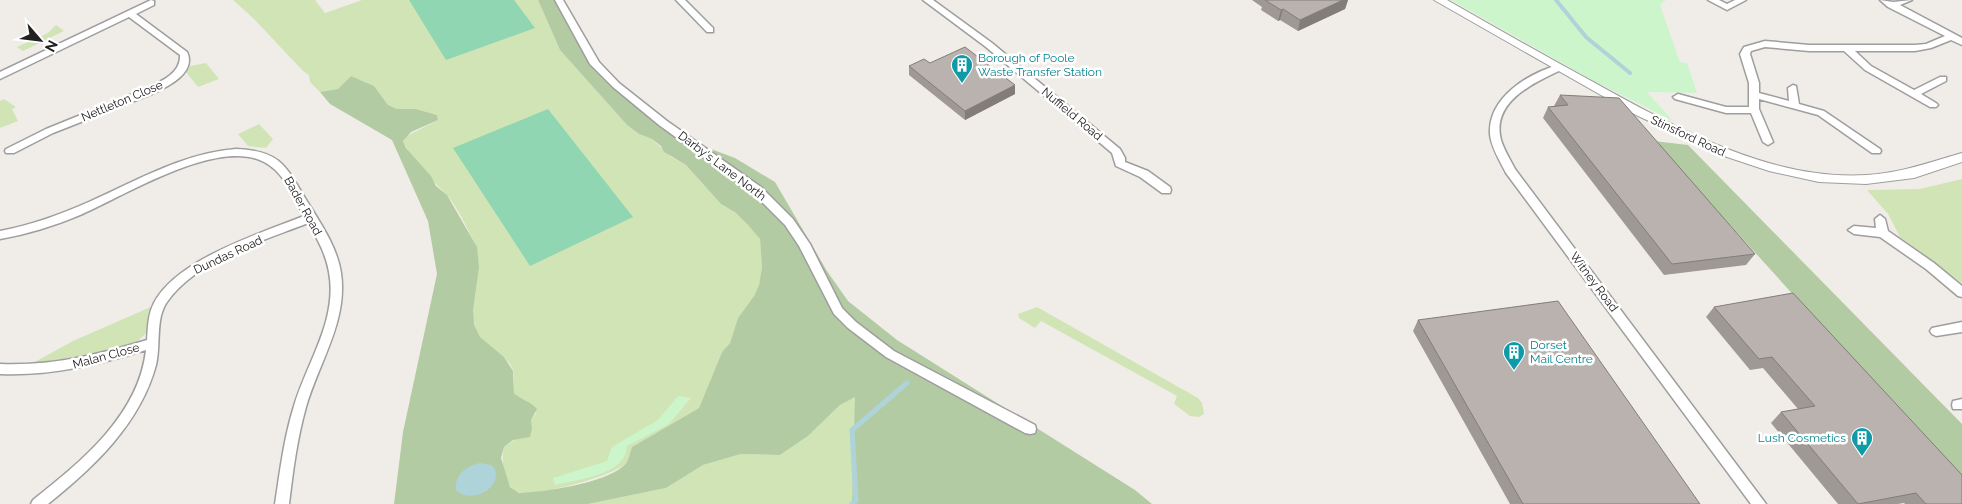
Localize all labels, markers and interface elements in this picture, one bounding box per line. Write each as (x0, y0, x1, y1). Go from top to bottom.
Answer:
north arrow (15, 15, 65, 65)
text: N (42, 38, 61, 55)
place label: Borough of Poole Waste Transfer Station (978, 51, 1102, 79)
building icon: Borough of Poole Waste Transfer Station (950, 53, 974, 84)
street label: Nettleton Close (79, 78, 165, 124)
street label: Nuffield Road (1039, 85, 1105, 143)
street label: Stinsford Road (1648, 113, 1728, 159)
street label: Darby's Lane North (675, 128, 769, 204)
street label: Bader Road (281, 174, 325, 238)
street label: Dundas Road (191, 233, 265, 277)
street label: Witney Road (1567, 249, 1621, 315)
place label: Dorset Mail Centre (1530, 338, 1593, 366)
street label: Malan Close (71, 340, 141, 372)
building icon: Dorset Mail Centre (1502, 340, 1526, 371)
building icon: Lush Cosmetics (1850, 426, 1874, 457)
place label: Lush Cosmetics (1758, 431, 1846, 445)

